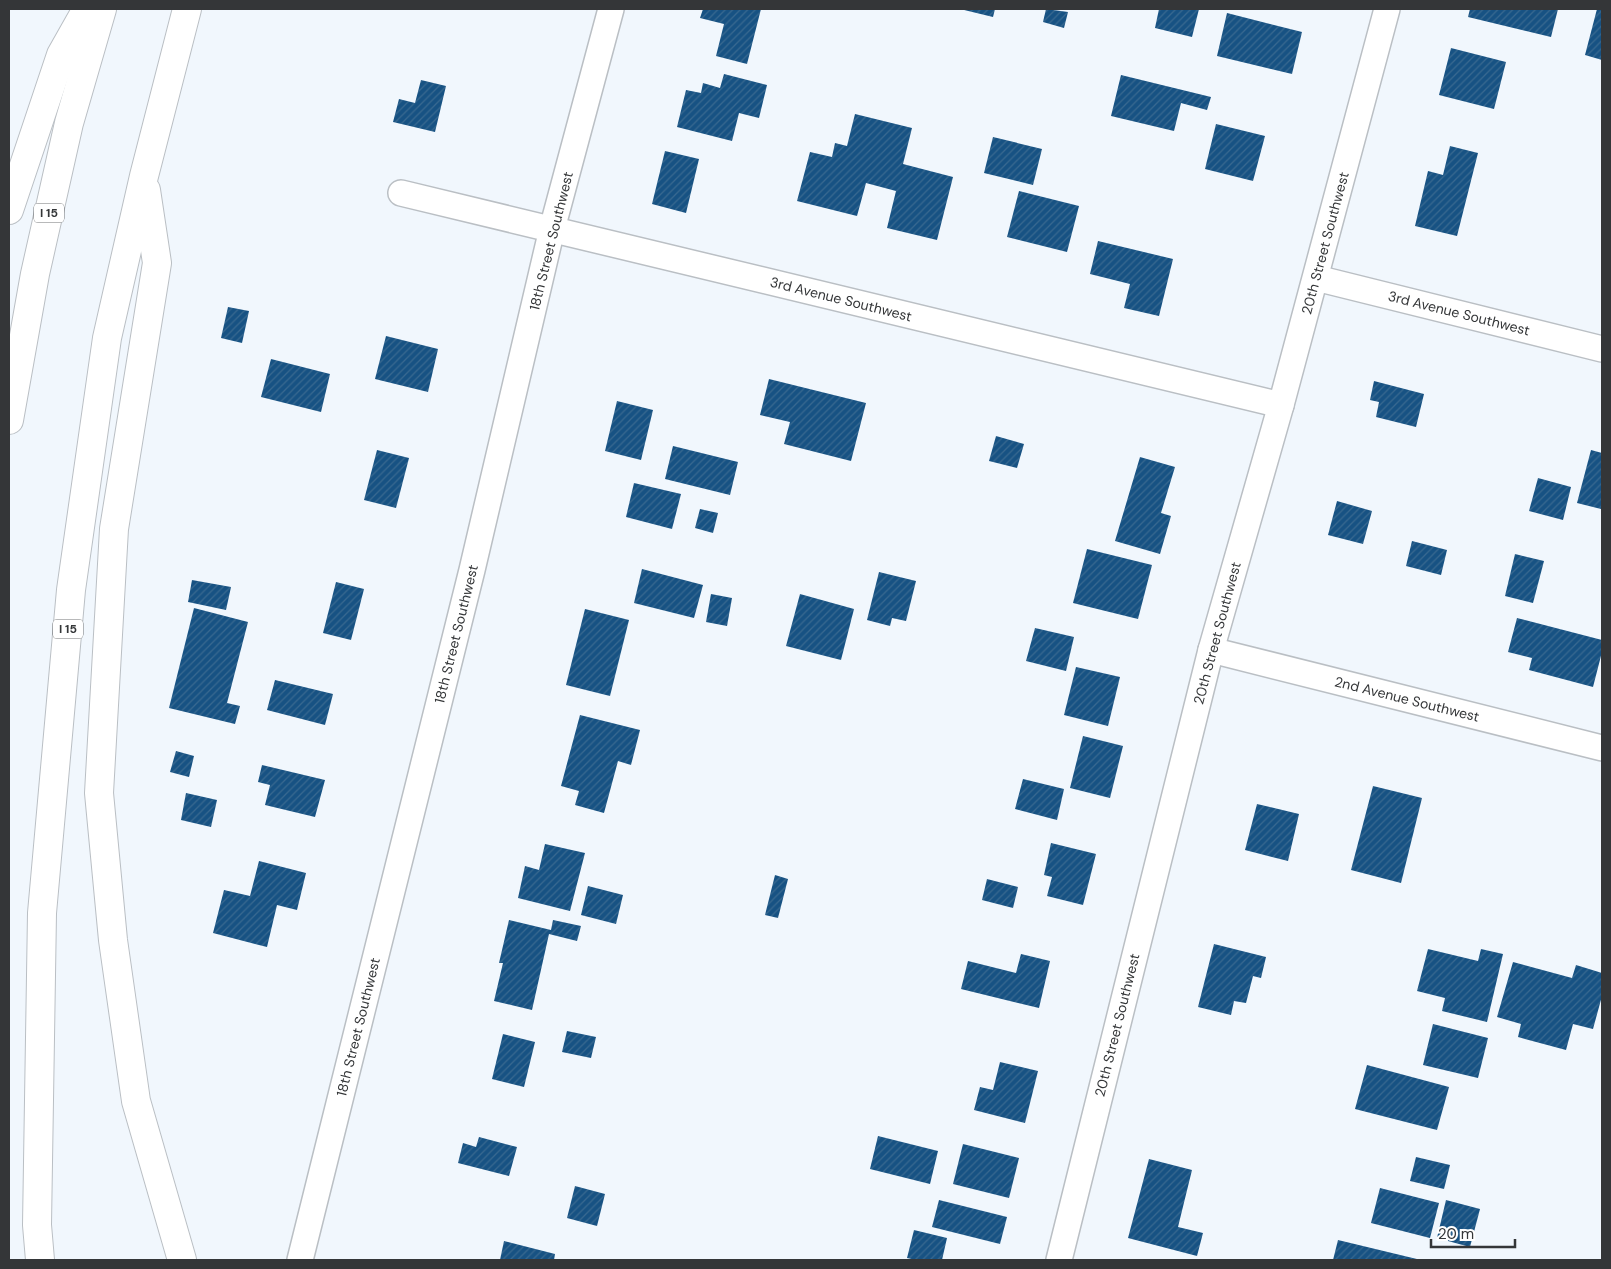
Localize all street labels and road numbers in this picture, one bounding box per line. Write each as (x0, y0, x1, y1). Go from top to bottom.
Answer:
street label: 18th Street Southwest (525, 170, 577, 312)
street label: 20th Street Southwest (1297, 170, 1353, 316)
road number: I 15 (34, 204, 64, 222)
street label: 3rd Avenue Southwest (768, 273, 914, 325)
street label: 3rd Avenue Southwest (1386, 287, 1532, 339)
street label: 20th Street Southwest (1189, 560, 1245, 706)
street label: 18th Street Southwest (430, 563, 482, 705)
road number: I 15 (53, 620, 83, 638)
street label: 2nd Avenue Southwest (1333, 672, 1481, 726)
street label: 20th Street Southwest (1091, 952, 1143, 1098)
street label: 18th Street Southwest (332, 956, 384, 1098)

